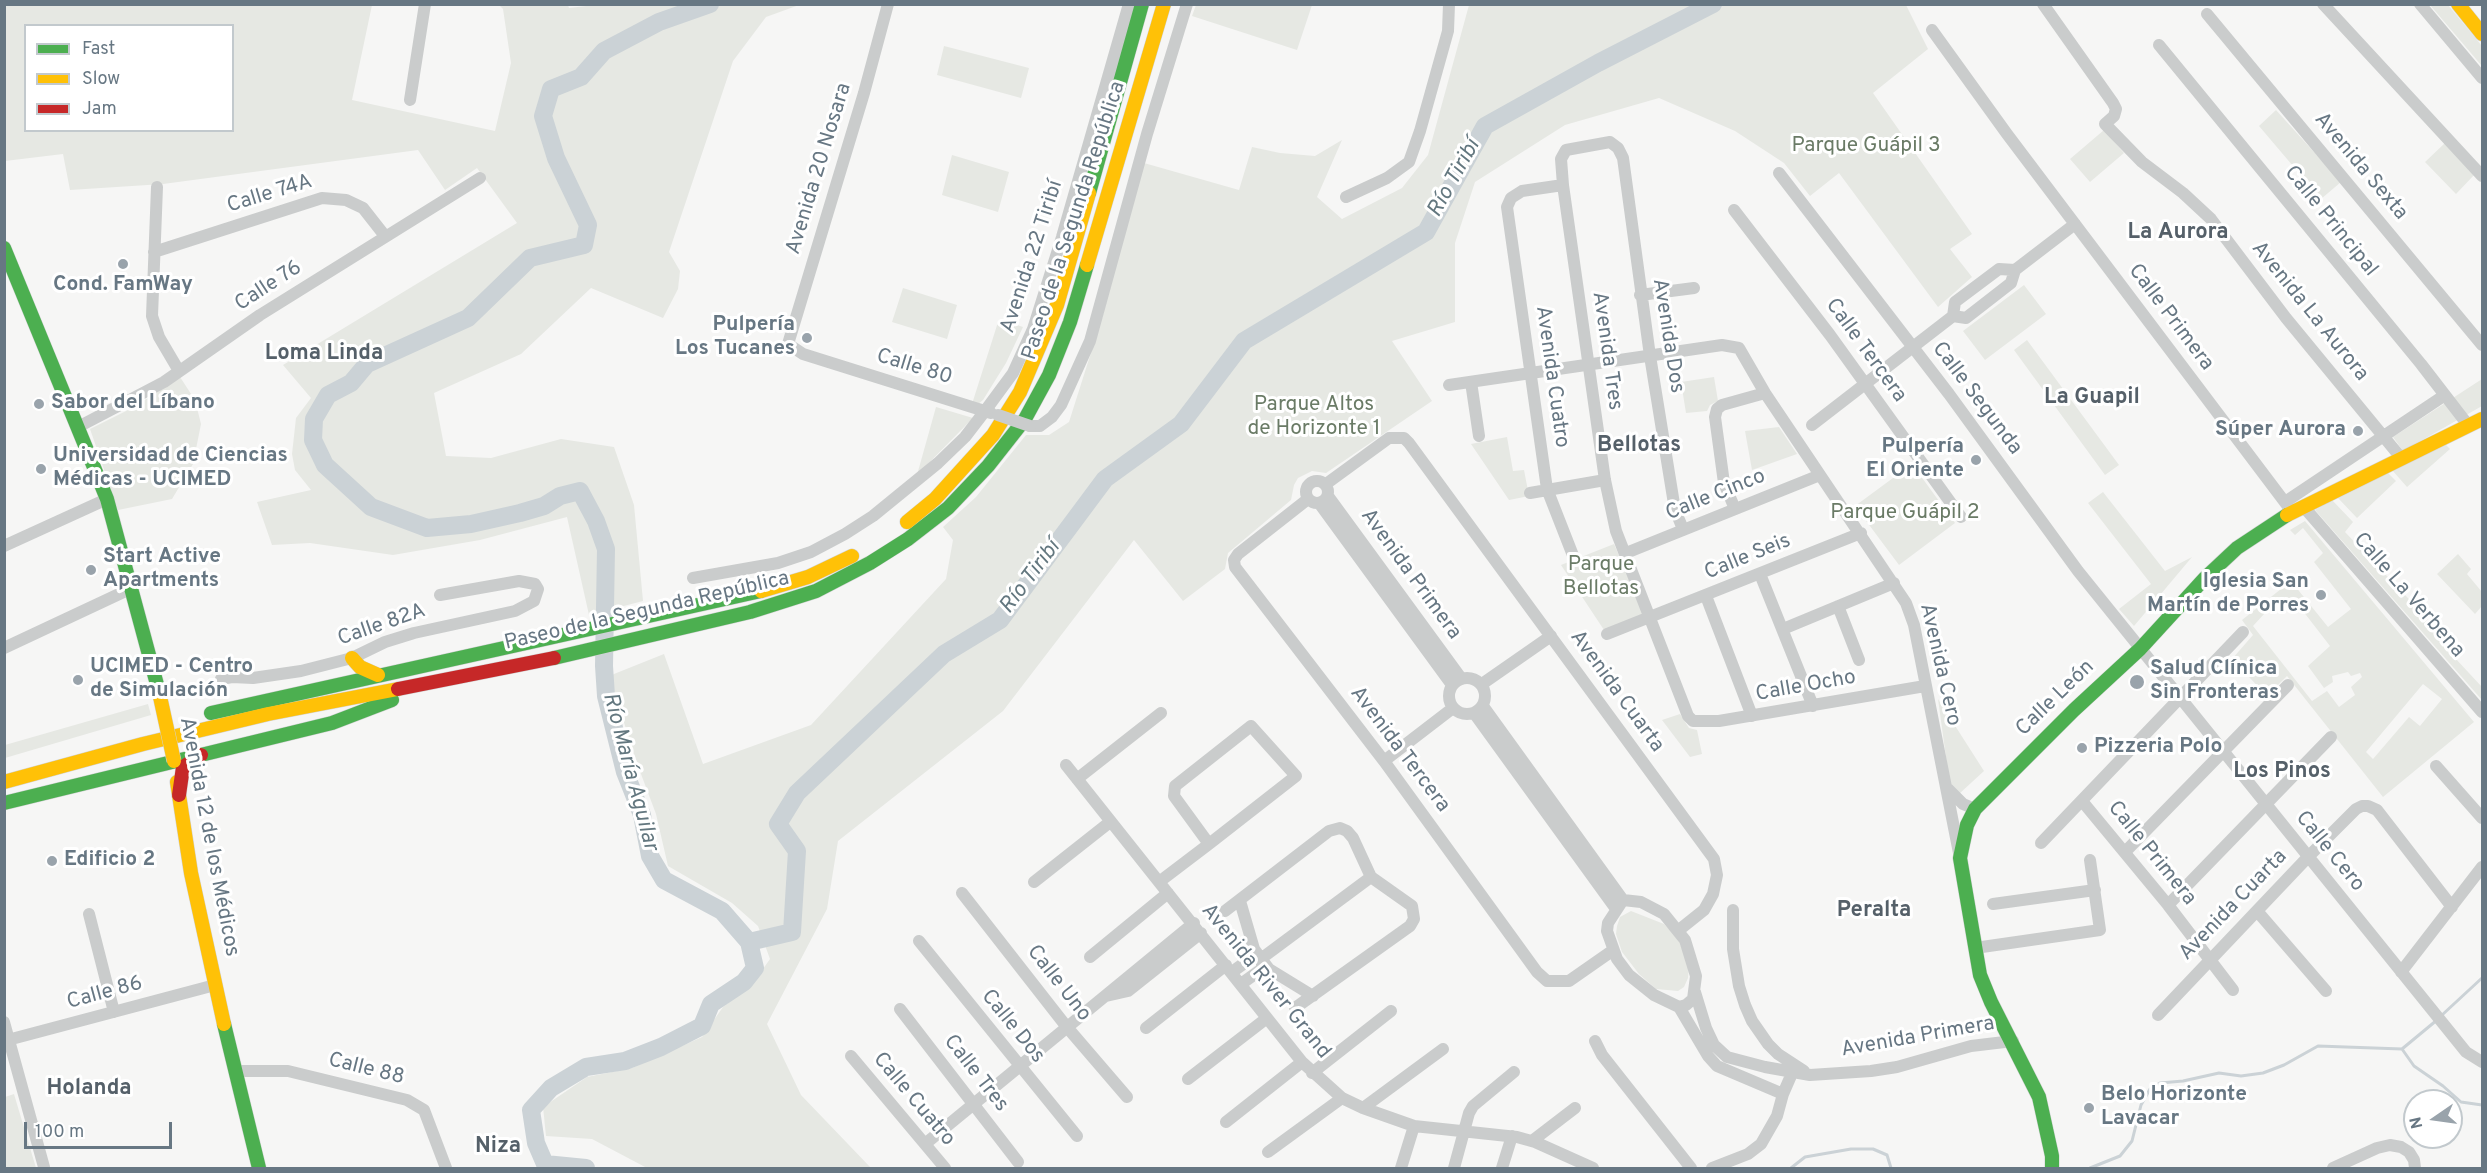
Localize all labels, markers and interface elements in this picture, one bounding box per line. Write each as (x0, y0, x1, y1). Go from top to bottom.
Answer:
legend (24, 24, 234, 132)
text: Fast (82, 38, 115, 61)
text: Slow (82, 68, 120, 91)
street label: Paseo de la Segunda República (1018, 78, 1132, 364)
street label: Avenida 20 Nosara (782, 80, 858, 258)
text: Jam (82, 98, 117, 121)
street label: Avenida Sexta (2308, 108, 2412, 226)
park label: Parque Guápil 3 (1791, 134, 1941, 160)
water label: Río Tiribí (1423, 136, 1487, 222)
street label: Calle Principal (2278, 162, 2382, 282)
street label: Calle 74A (224, 170, 316, 220)
street label: Avenida 22 Tiribí (996, 177, 1070, 337)
district label: La Aurora (2127, 221, 2229, 247)
street label: Avenida La Aurora (2245, 237, 2373, 387)
street label: Calle 76 (231, 256, 307, 318)
marker: Cond. FamWay (116, 257, 130, 271)
street label: Calle Primera (2122, 260, 2218, 376)
place label: Cond. FamWay (53, 273, 193, 299)
street label: Avenida Dos (1645, 277, 1689, 395)
street label: Avenida Tres (1585, 290, 1627, 412)
street label: Calle Tercera (1819, 294, 1911, 408)
street label: Avenida Cuatro (1529, 304, 1573, 450)
place label: Pulpería Los Tucanes (675, 313, 795, 363)
marker: Pulpería Los Tucanes (800, 331, 814, 345)
street label: Calle Segunda (1925, 338, 2027, 460)
district label: Loma Linda (265, 342, 383, 368)
street label: Calle 80 (873, 345, 955, 391)
district label: La Guapil (2044, 386, 2140, 412)
place label: Sabor del Líbano (51, 391, 215, 417)
park label: Parque Altos de Horizonte 1 (1247, 393, 1381, 443)
marker: Sabor del Líbano (32, 397, 46, 411)
place label: Súper Aurora (2215, 418, 2346, 444)
marker: Súper Aurora (2351, 424, 2365, 438)
district label: Bellotas (1597, 434, 1681, 460)
place label: Pulpería El Oriente (1866, 435, 1964, 485)
place label: Universidad de Ciencias Médicas - UCIMED (53, 444, 288, 494)
marker: Pulpería El Oriente (1969, 453, 1983, 467)
marker: Universidad de Ciencias Médicas - UCIMED (34, 462, 48, 476)
street label: Calle Cinco (1662, 465, 1770, 527)
park label: Parque Guápil 2 (1830, 501, 1980, 527)
street label: Avenida Primera (1354, 505, 1466, 645)
street label: Calle La Verbena (2347, 528, 2469, 664)
street label: Calle Seis (1701, 529, 1795, 587)
water label: Río Tiribí (995, 536, 1067, 620)
place label: Start Active Apartments (103, 545, 221, 595)
park label: Parque Bellotas (1563, 553, 1639, 603)
marker: Start Active Apartments (84, 563, 98, 577)
street label: Paseo de la Segunda República (502, 567, 792, 657)
place label: Iglesia San Martín de Porres (2147, 570, 2309, 620)
marker: Iglesia San Martín de Porres (2314, 588, 2328, 602)
street label: Calle 82A (335, 599, 429, 653)
street label: Avenida Cero (1913, 601, 1965, 729)
street label: Avenida Cuarta (1563, 626, 1669, 758)
place label: UCIMED - Centro de Simulación (90, 655, 253, 705)
street label: Calle León (2012, 656, 2100, 742)
place label: Salud Clínica Sin Fronteras (2150, 657, 2279, 707)
street label: Calle Ocho (1754, 666, 1858, 708)
marker: UCIMED - Centro de Simulación (71, 673, 85, 687)
marker: Salud Clínica Sin Fronteras (2128, 673, 2146, 691)
street label: Avenida Tercera (1344, 682, 1454, 818)
water label: Río María Aguilar (595, 690, 663, 854)
street label: Avenida 12 de los Médicos (172, 715, 244, 959)
place label: Pizzeria Polo (2094, 735, 2222, 761)
marker: Pizzeria Polo (2075, 741, 2089, 755)
district label: Los Pinos (2233, 760, 2331, 786)
street label: Calle Primera (2101, 797, 2201, 911)
street label: Calle Cero (2289, 807, 2369, 897)
street label: Avenida Cuarta (2175, 845, 2293, 967)
place label: Edificio 2 (64, 848, 155, 874)
marker: Edificio 2 (45, 854, 59, 868)
street label: Avenida River Grand (1195, 899, 1335, 1065)
district label: Peralta (1837, 899, 1911, 925)
street label: Calle Uno (1020, 941, 1096, 1027)
street label: Calle 86 (64, 972, 146, 1016)
street label: Calle Dos (975, 985, 1049, 1069)
street label: Avenida Primera (1839, 1012, 1997, 1064)
street label: Calle Tres (937, 1030, 1013, 1118)
street label: Calle 88 (325, 1048, 407, 1092)
street label: Calle Cuatro (867, 1048, 959, 1152)
district label: Holanda (46, 1077, 132, 1103)
place label: Belo Horizonte Lavacar (2101, 1083, 2247, 1133)
north arrow (2403, 1089, 2463, 1149)
marker: Belo Horizonte Lavacar (2082, 1101, 2096, 1115)
scale bar (27, 1110, 176, 1148)
text: N (2406, 1115, 2428, 1130)
text: 100 m (35, 1121, 84, 1144)
district label: Niza (475, 1135, 521, 1161)

